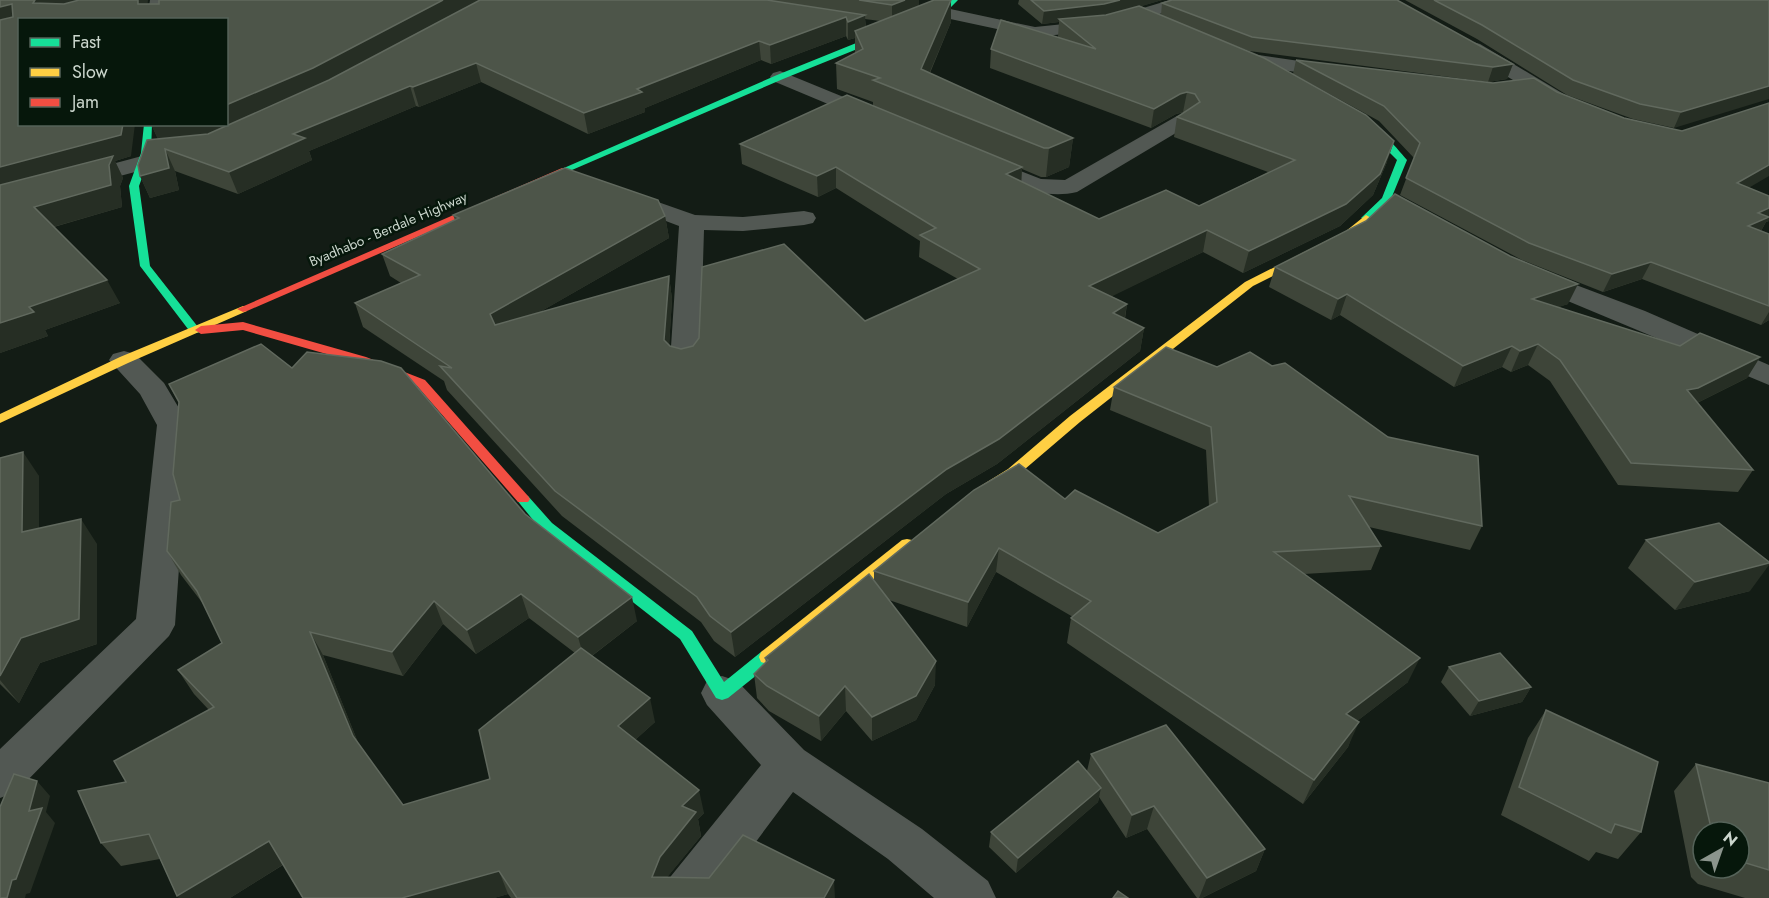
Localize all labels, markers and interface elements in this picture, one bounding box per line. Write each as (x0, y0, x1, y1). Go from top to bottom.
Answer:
legend (18, 18, 228, 126)
text: Fast (72, 29, 101, 55)
text: Slow (72, 59, 109, 85)
text: Jam (70, 89, 99, 115)
street label: Byadhabo - Berdale Highway (306, 186, 471, 271)
north arrow (1691, 820, 1751, 880)
text: N (1718, 826, 1743, 852)

